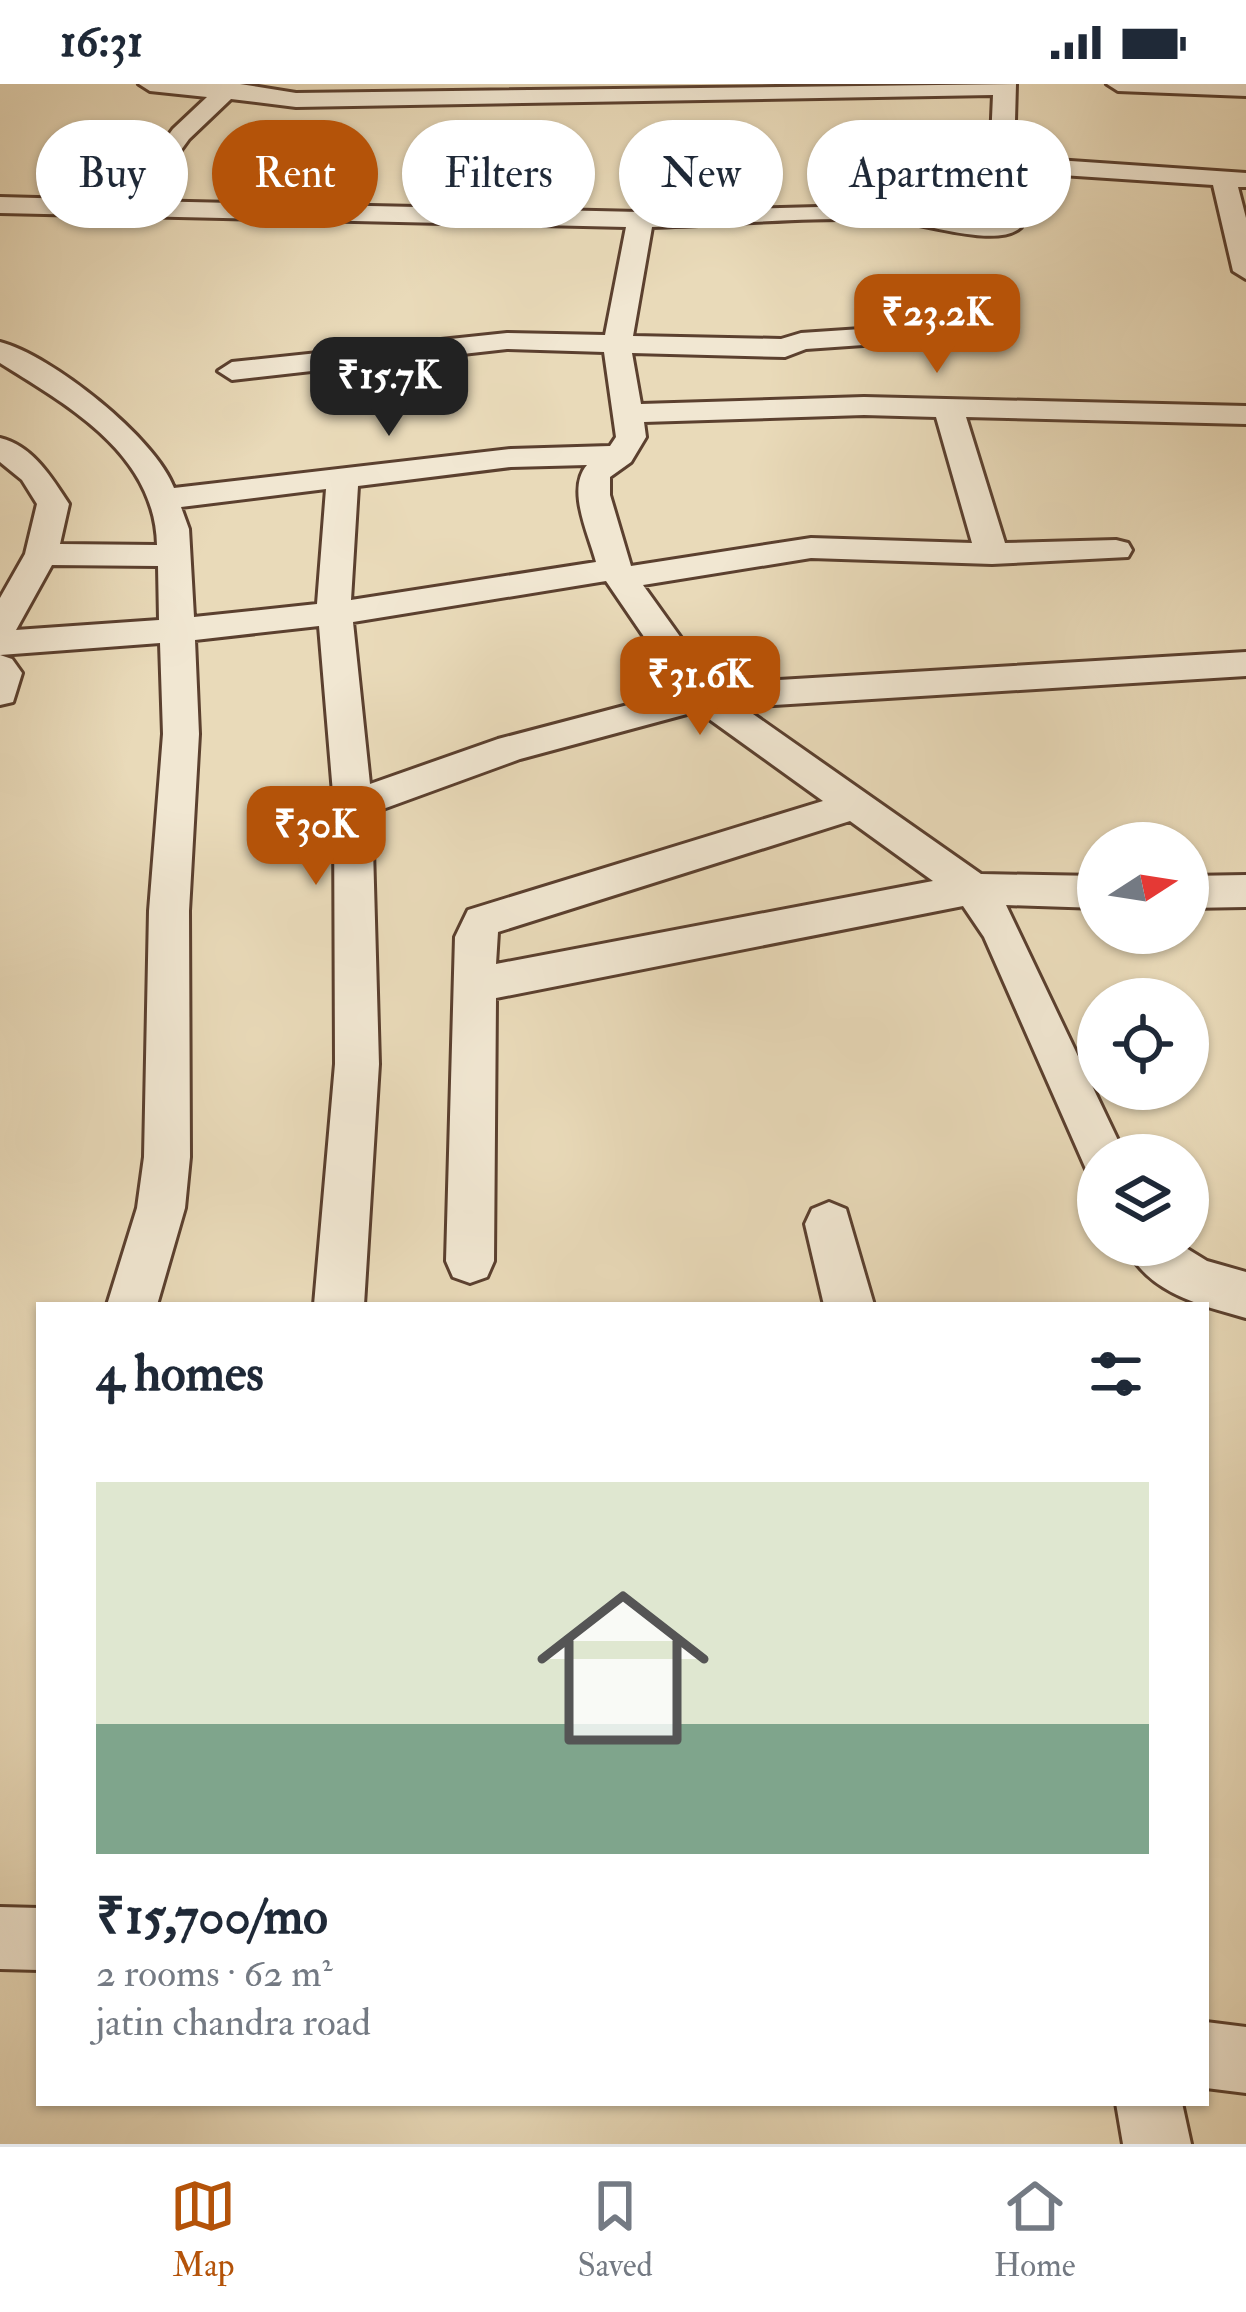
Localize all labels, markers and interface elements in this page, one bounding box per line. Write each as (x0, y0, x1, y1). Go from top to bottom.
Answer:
text: 16:31 (60, 14, 143, 70)
chip: Buy (36, 120, 188, 228)
chip: Rent (212, 120, 378, 228)
chip: Filters (402, 120, 595, 228)
chip: New (619, 120, 783, 228)
chip: Apartment (807, 120, 1071, 228)
pin: ₹23.2K (839, 274, 1035, 376)
text: ₹23.2K (881, 288, 993, 337)
pin: ₹15.7K (291, 337, 487, 439)
text: ₹15.7K (337, 351, 441, 400)
pin: ₹31.6K (602, 636, 798, 738)
text: ₹31.6K (647, 650, 753, 699)
pin: ₹30K (245, 786, 387, 888)
text: ₹30K (274, 800, 358, 849)
north arrow (1077, 822, 1209, 954)
map controls (1077, 822, 1209, 1266)
button: locate (1077, 978, 1209, 1110)
button: layers (1077, 1134, 1209, 1266)
icon: filters (1083, 1341, 1149, 1407)
text: 4 homes (96, 1342, 264, 1406)
icon: home (515, 1560, 731, 1776)
text: ₹15,700/mo (96, 1885, 328, 1949)
text: 2 rooms · 62 m² (96, 1949, 333, 1998)
text: jatin chandra road (96, 1998, 371, 2047)
tab: Map (170, 2173, 236, 2286)
tab: Saved (577, 2173, 653, 2286)
tab: Home (994, 2173, 1076, 2286)

